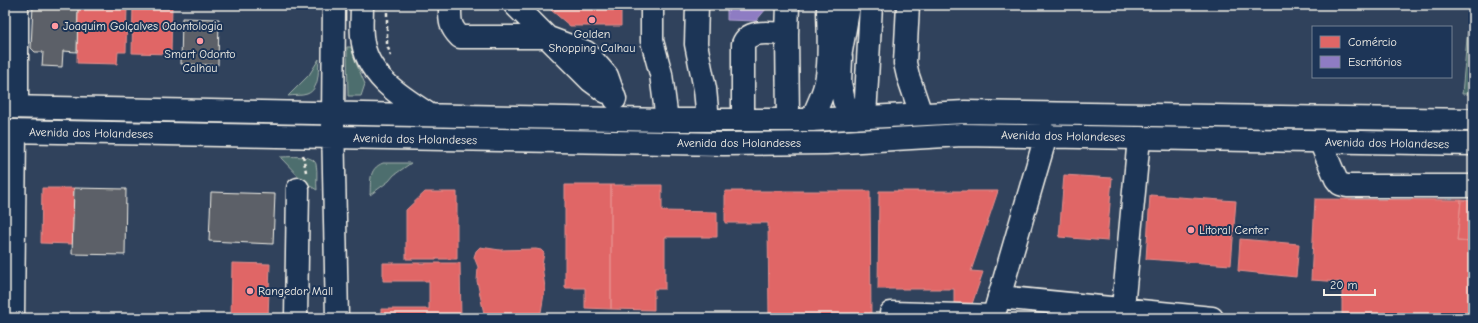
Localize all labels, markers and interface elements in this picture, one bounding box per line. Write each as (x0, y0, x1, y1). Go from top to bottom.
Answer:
marker: Golden Shopping Calhau (587, 15, 597, 25)
place label: Joaquim Golçalves Odontologia (63, 19, 223, 33)
marker: Joaquim Golçalves Odontologia (50, 21, 60, 31)
legend (1312, 26, 1452, 78)
place label: Golden Shopping Calhau (549, 27, 635, 55)
text: Comércio (1348, 35, 1397, 49)
marker: Smart Odonto Calhau (195, 36, 205, 46)
place label: Smart Odonto Calhau (164, 47, 236, 75)
text: Escritórios (1348, 55, 1402, 69)
street label: Avenida dos Holandeses (29, 125, 153, 141)
street label: Avenida dos Holandeses (1001, 128, 1125, 144)
street label: Avenida dos Holandeses (353, 131, 477, 147)
street label: Avenida dos Holandeses (1325, 135, 1449, 151)
street label: Avenida dos Holandeses (677, 136, 801, 150)
place label: Litoral Center (1199, 223, 1269, 237)
marker: Litoral Center (1186, 225, 1196, 235)
scale bar (1324, 271, 1375, 297)
text: 20 m (1330, 278, 1358, 292)
place label: Rangedor Mall (258, 284, 333, 298)
marker: Rangedor Mall (245, 286, 255, 296)

